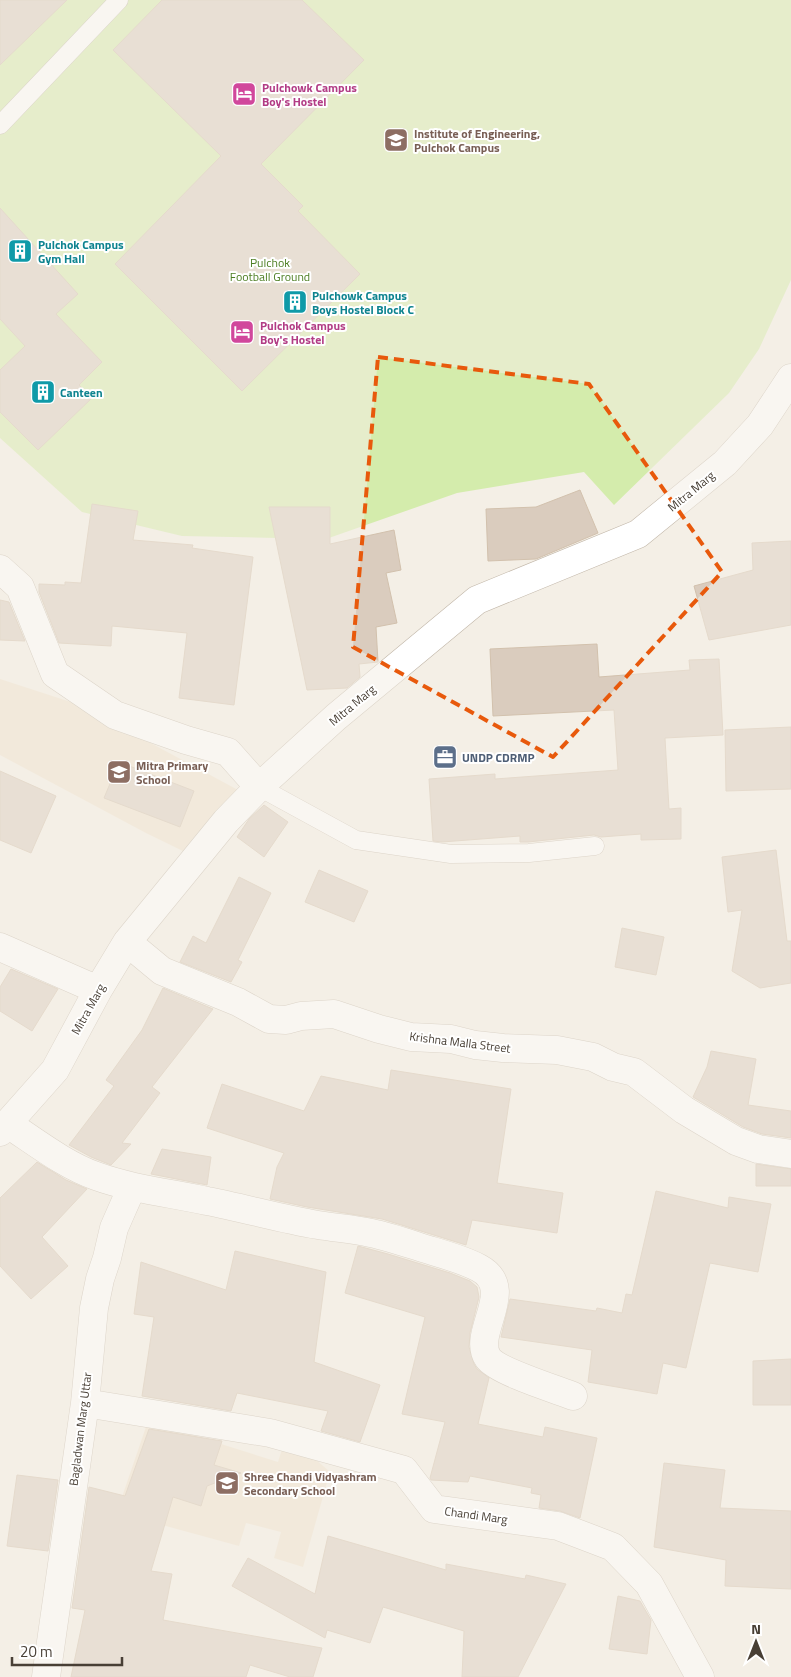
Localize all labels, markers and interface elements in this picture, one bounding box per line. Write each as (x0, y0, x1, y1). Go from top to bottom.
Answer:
place label: Pulchowk Campus Boy's Hostel (262, 78, 357, 111)
hotel icon: Pulchowk Campus Boy's Hostel (231, 81, 257, 107)
place label: Institute of Engineering, Pulchok Campus (414, 124, 540, 157)
school or university icon: Institute of Engineering, Pulchok Campus (383, 127, 409, 153)
place label: Pulchok Campus Gym Hall (38, 235, 124, 268)
building icon: Pulchok Campus Gym Hall (7, 238, 33, 264)
park label: Pulchok Football Ground (230, 253, 310, 286)
place label: Pulchowk Campus Boys Hostel Block C (312, 286, 414, 319)
building icon: Pulchowk Campus Boys Hostel Block C (282, 289, 308, 315)
place label: Pulchok Campus Boy's Hostel (260, 316, 346, 349)
hotel icon: Pulchok Campus Boy's Hostel (229, 319, 255, 345)
building icon: Canteen (30, 379, 56, 405)
place label: Canteen (60, 383, 103, 402)
street label: Mitra Marg (663, 466, 719, 516)
street label: Mitra Marg (324, 680, 380, 730)
office icon: UNDP CDRMP (432, 744, 458, 770)
place label: UNDP CDRMP (462, 748, 535, 767)
place label: Mitra Primary School (136, 756, 208, 789)
school or university icon: Mitra Primary School (106, 759, 132, 785)
street label: Mitra Marg (66, 980, 110, 1038)
street label: Krishna Malla Street (408, 1026, 513, 1058)
street label: Bagladwan Marg Uttar (64, 1371, 96, 1487)
place label: Shree Chandi Vidyashram Secondary School (244, 1467, 377, 1500)
school or university icon: Shree Chandi Vidyashram Secondary School (214, 1470, 240, 1496)
street label: Chandi Marg (443, 1501, 509, 1529)
north arrow (731, 1617, 781, 1667)
text: N (751, 1618, 761, 1639)
scale bar (12, 1634, 122, 1666)
text: 20 m (20, 1640, 53, 1663)

